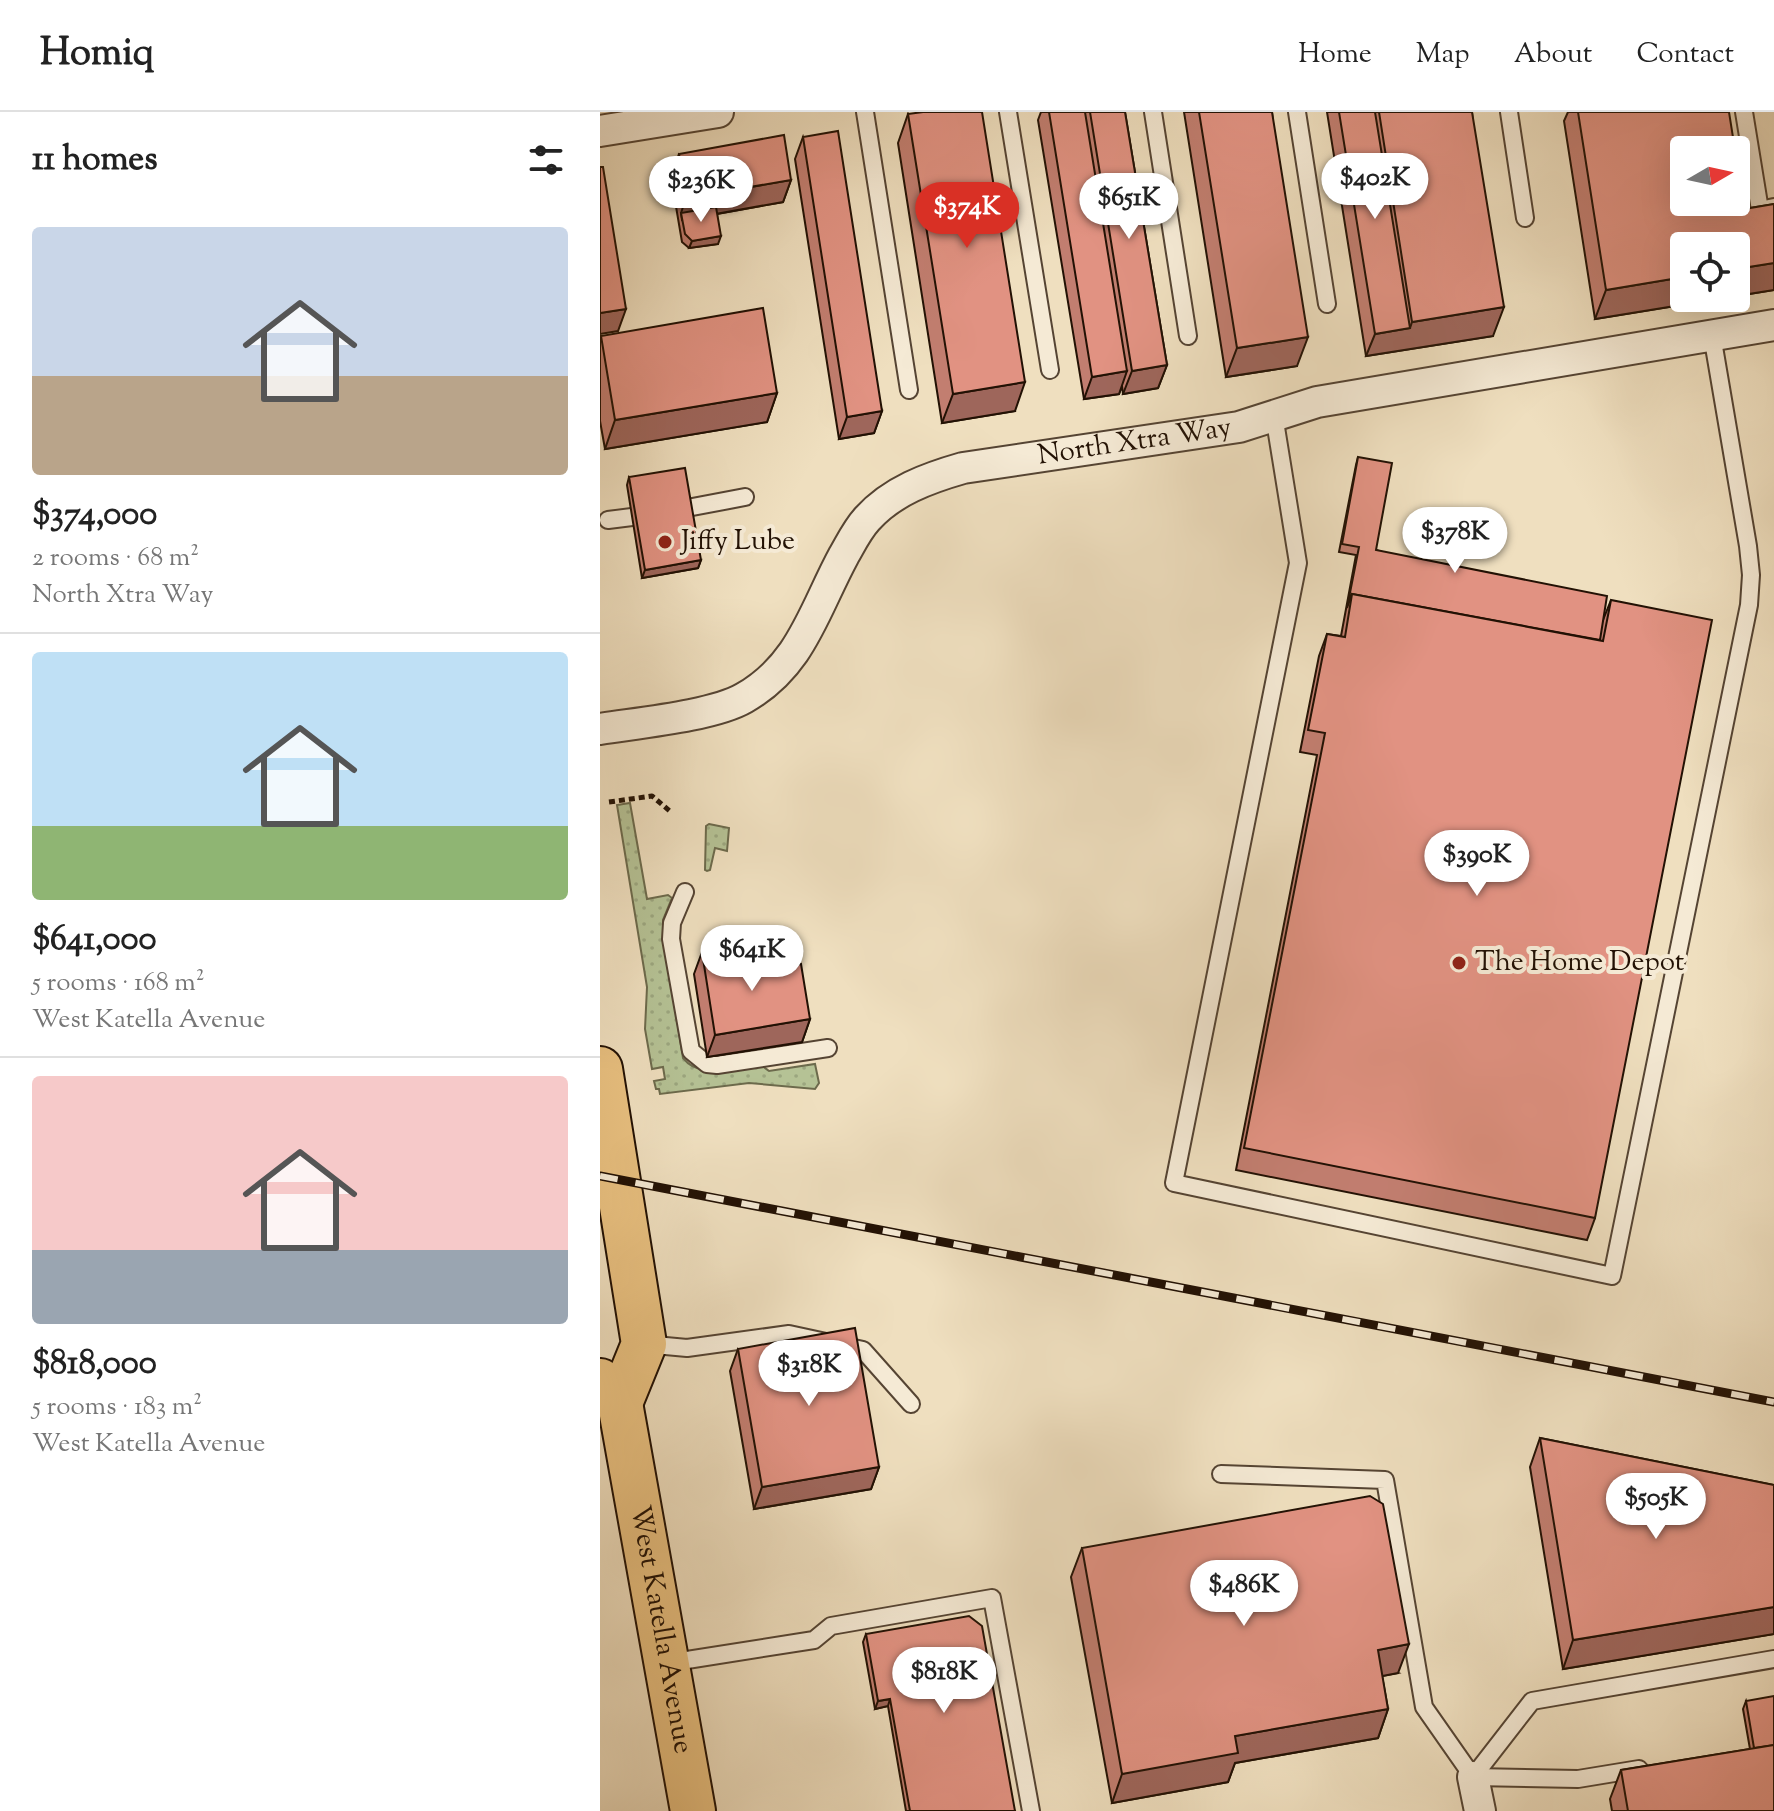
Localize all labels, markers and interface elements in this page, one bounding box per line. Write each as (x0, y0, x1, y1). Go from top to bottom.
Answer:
text: Homiq (40, 28, 154, 82)
text: Home (1298, 35, 1372, 75)
text: Map (1416, 35, 1470, 75)
text: About (1514, 35, 1592, 75)
text: Contact (1636, 35, 1734, 75)
text: 11 homes (32, 136, 158, 185)
north arrow (1670, 136, 1750, 216)
map controls (1670, 136, 1750, 312)
icon: filters (524, 138, 568, 182)
pin: $402K (1319, 153, 1431, 221)
pin: $236K (645, 156, 757, 224)
text: $402K (1339, 160, 1411, 197)
text: $236K (667, 163, 735, 200)
pin: $651K (1073, 173, 1185, 241)
text: $651K (1097, 180, 1161, 217)
pin: $374K (911, 182, 1023, 250)
text: $374K (933, 189, 1001, 226)
button: locate (1670, 232, 1750, 312)
icon: home (228, 279, 372, 423)
street label: North Xtra Way (1035, 408, 1234, 477)
text: $374,000 (32, 491, 157, 540)
pin: $378K (1399, 507, 1511, 575)
text: $378K (1420, 514, 1490, 551)
place label: Jiffy Lube (679, 522, 795, 562)
marker: Jiffy Lube (656, 533, 674, 551)
text: 2 rooms · 68 m² (32, 540, 199, 577)
text: North Xtra Way (32, 577, 213, 614)
icon: home (228, 704, 372, 848)
pin: $390K (1421, 830, 1533, 898)
text: $390K (1442, 837, 1512, 874)
text: $641,000 (32, 916, 157, 965)
pin: $641K (696, 925, 808, 993)
text: $641K (718, 932, 786, 969)
place label: The Home Depot (1475, 943, 1685, 983)
marker: The Home Depot (1450, 954, 1468, 972)
text: 5 rooms · 168 m² (32, 965, 205, 1002)
text: West Katella Avenue (32, 1002, 265, 1039)
icon: home (228, 1128, 372, 1272)
text: $818,000 (32, 1340, 157, 1389)
pin: $318K (753, 1340, 865, 1408)
text: $318K (776, 1347, 842, 1384)
text: 5 rooms · 183 m² (32, 1389, 202, 1426)
text: West Katella Avenue (32, 1426, 265, 1463)
pin: $505K (1600, 1473, 1712, 1541)
text: $505K (1624, 1480, 1688, 1517)
street label: West Katella Avenue (619, 1502, 702, 1757)
pin: $486K (1188, 1560, 1300, 1628)
text: $486K (1208, 1567, 1280, 1604)
pin: $818K (888, 1647, 1000, 1715)
text: $818K (910, 1654, 978, 1691)

